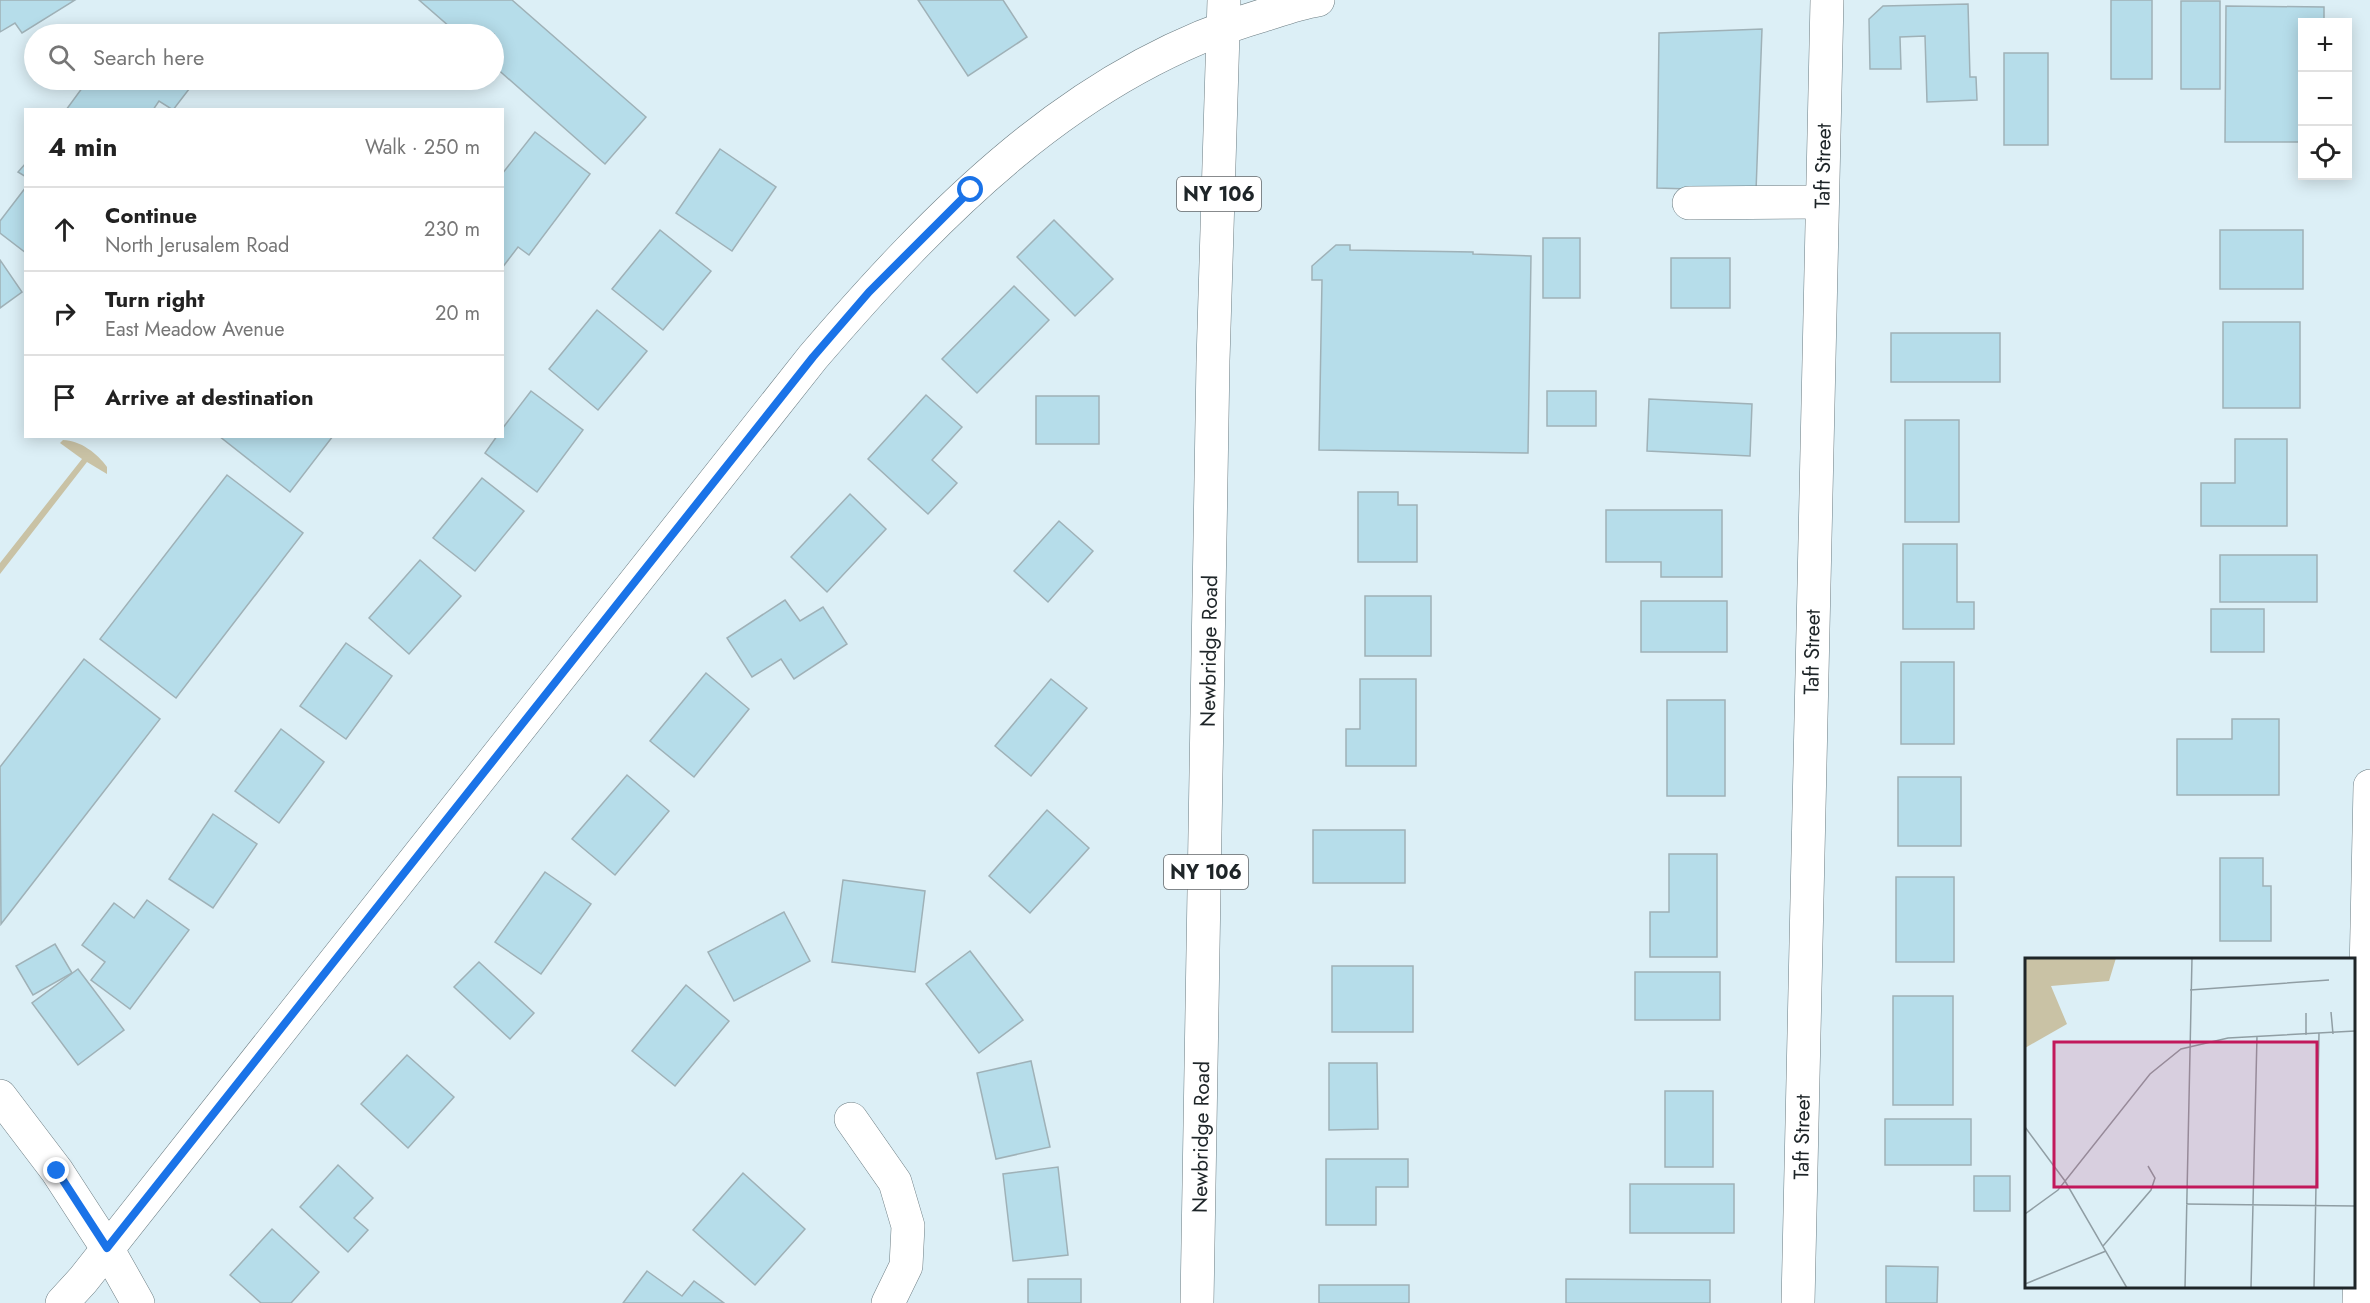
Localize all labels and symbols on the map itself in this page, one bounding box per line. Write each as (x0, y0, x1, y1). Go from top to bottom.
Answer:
street label: Taft Street (1807, 123, 1839, 209)
route start (957, 176, 983, 202)
road number: NY 106 (1177, 177, 1261, 211)
street label: Newbridge Road (1193, 575, 1225, 727)
street label: Taft Street (1796, 609, 1828, 695)
road number: NY 106 (1164, 855, 1248, 889)
inset map (2025, 958, 2355, 1288)
street label: Newbridge Road (1185, 1061, 1217, 1213)
street label: Taft Street (1786, 1094, 1818, 1180)
route end (43, 1157, 69, 1183)

